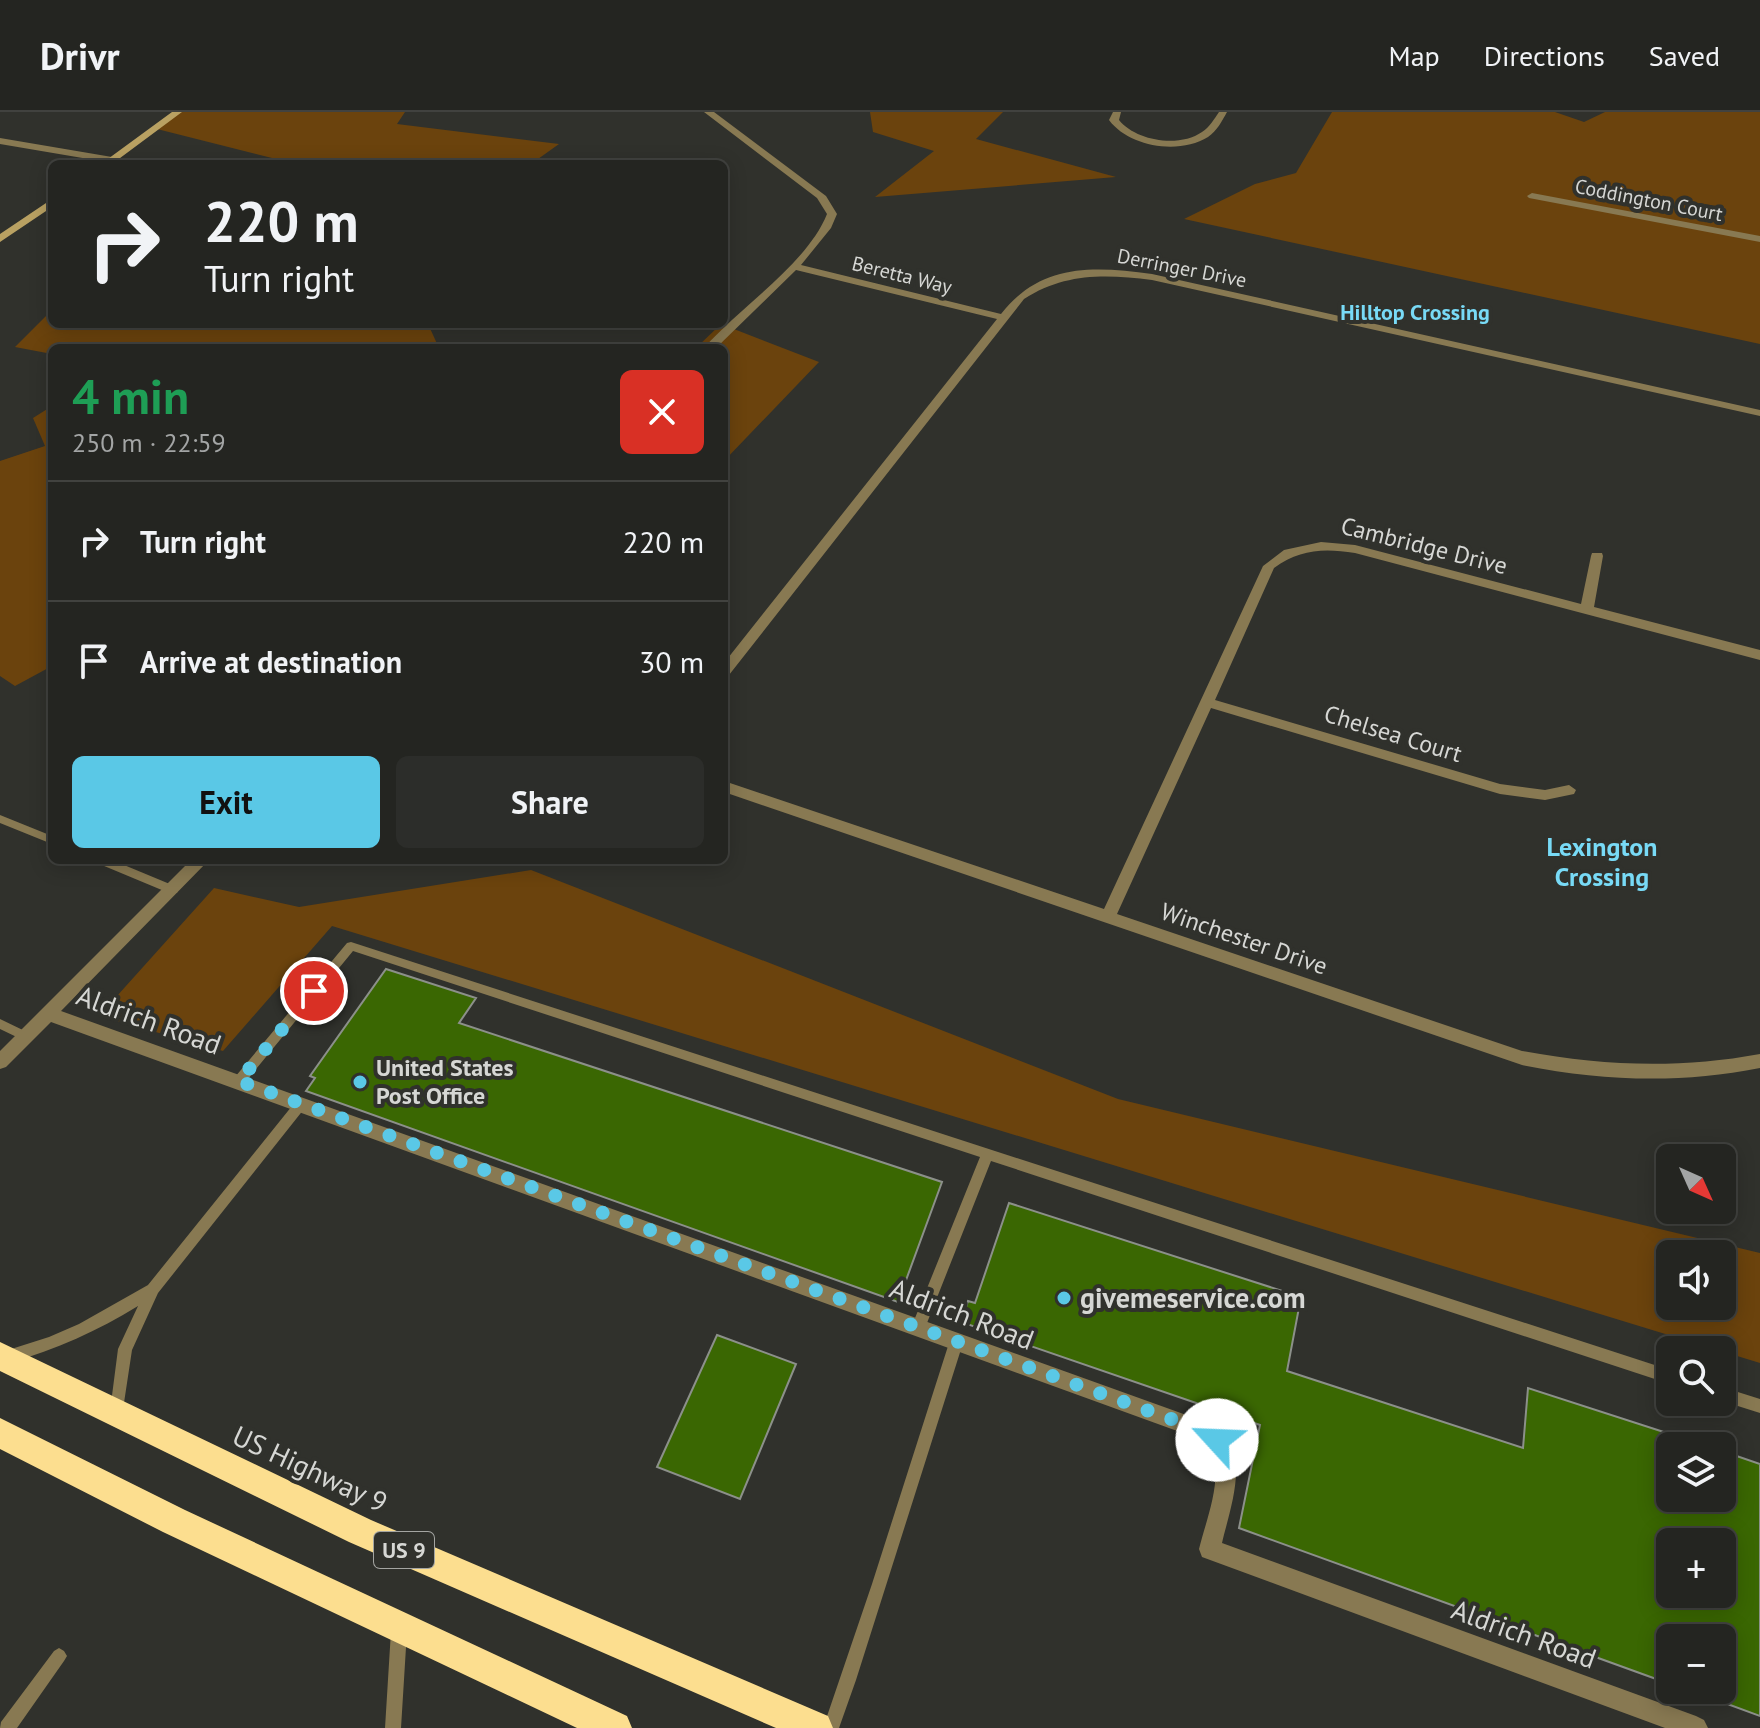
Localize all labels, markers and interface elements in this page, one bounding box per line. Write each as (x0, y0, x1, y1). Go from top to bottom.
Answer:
text: Drivr (40, 31, 120, 80)
text: Map (1389, 37, 1440, 74)
text: Directions (1484, 37, 1605, 74)
text: Saved (1649, 37, 1720, 74)
street label: Coddington Court (1573, 173, 1725, 227)
text: 220 m (204, 185, 359, 257)
icon: right (72, 192, 176, 296)
street label: Derringer Drive (1115, 243, 1249, 293)
street label: Beretta Way (849, 250, 955, 300)
text: Turn right (204, 255, 354, 302)
district label: Hilltop Crossing (1340, 298, 1490, 326)
text: 4 min (72, 365, 189, 427)
button: close (620, 370, 704, 454)
text: 250 m · 22:59 (72, 426, 226, 459)
street label: Cambridge Drive (1338, 510, 1511, 581)
icon: right (72, 519, 116, 563)
text: Turn right (140, 522, 266, 561)
text: 220 m (623, 522, 704, 561)
icon: arrive (72, 639, 116, 683)
text: Arrive at destination (140, 642, 402, 681)
text: 30 m (639, 642, 704, 681)
street label: Chelsea Court (1321, 698, 1466, 769)
button: Exit (72, 756, 380, 848)
button: Share (396, 756, 704, 848)
district label: Lexington Crossing (1547, 830, 1657, 893)
street label: Winchester Drive (1157, 896, 1332, 982)
pin (280, 957, 348, 1025)
icon: arrive (292, 969, 336, 1013)
street label: Aldrich Road (72, 976, 227, 1063)
place label: United States Post Office (376, 1052, 514, 1111)
marker: United States Post Office (351, 1073, 369, 1091)
north arrow (1656, 1144, 1736, 1224)
map controls (1656, 1144, 1736, 1704)
button: sound (1656, 1240, 1736, 1320)
street label: Aldrich Road (885, 1269, 1039, 1358)
place label: givemeservice.com (1080, 1279, 1305, 1316)
marker: givemeservice.com (1055, 1289, 1073, 1307)
button: search (1656, 1336, 1736, 1416)
position arrow (1175, 1398, 1259, 1482)
street label: US Highway 9 (227, 1417, 393, 1521)
button: layers (1656, 1432, 1736, 1512)
button: + (1656, 1528, 1736, 1608)
road number: US 9 (374, 1532, 434, 1568)
street label: Aldrich Road (1447, 1590, 1602, 1677)
button: − (1656, 1624, 1736, 1704)

